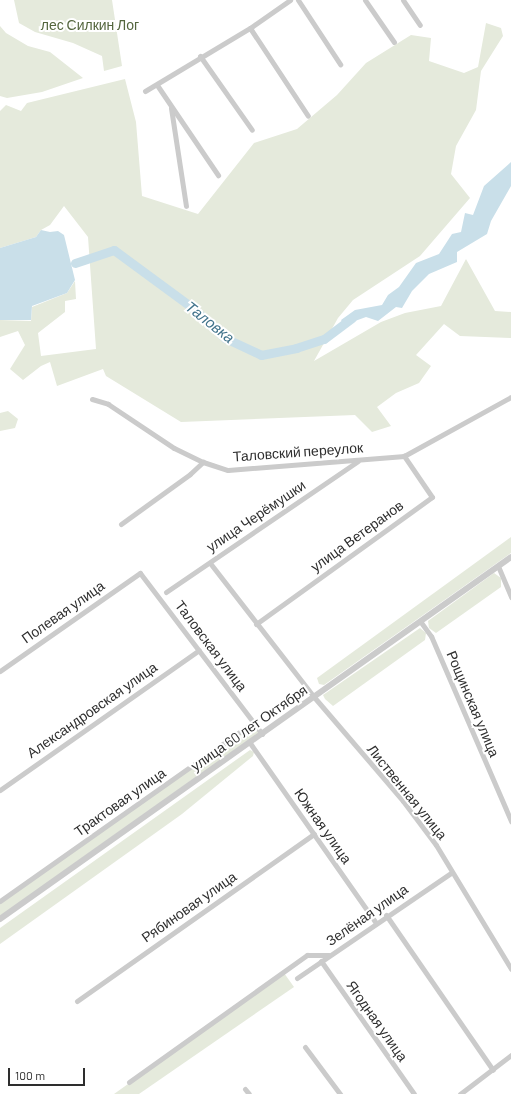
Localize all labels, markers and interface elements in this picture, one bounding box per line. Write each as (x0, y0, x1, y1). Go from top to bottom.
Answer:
park label: лес Силкин Лог (41, 17, 139, 33)
water label: Таловка (182, 297, 238, 347)
street label: Таловский переулок (232, 439, 364, 465)
street label: улица Черёмушки (203, 477, 309, 555)
street label: улица Ветеранов (307, 497, 407, 575)
street label: Полевая улица (18, 577, 108, 647)
street label: Таловская улица (171, 597, 251, 695)
street label: Рощинская улица (443, 648, 503, 760)
street label: Александровская улица (24, 659, 160, 761)
street label: улица 60 лет Октября (188, 681, 310, 775)
street label: Лиственная улица (363, 741, 451, 843)
street label: Трактовая улица (71, 764, 169, 840)
street label: Южная улица (291, 785, 355, 867)
street label: Рябиновая улица (138, 868, 240, 946)
street label: Зелёная улица (323, 881, 411, 949)
street label: Ягодная улица (343, 977, 411, 1065)
scale bar (10, 1060, 87, 1086)
text: 100 m (15, 1068, 45, 1082)

